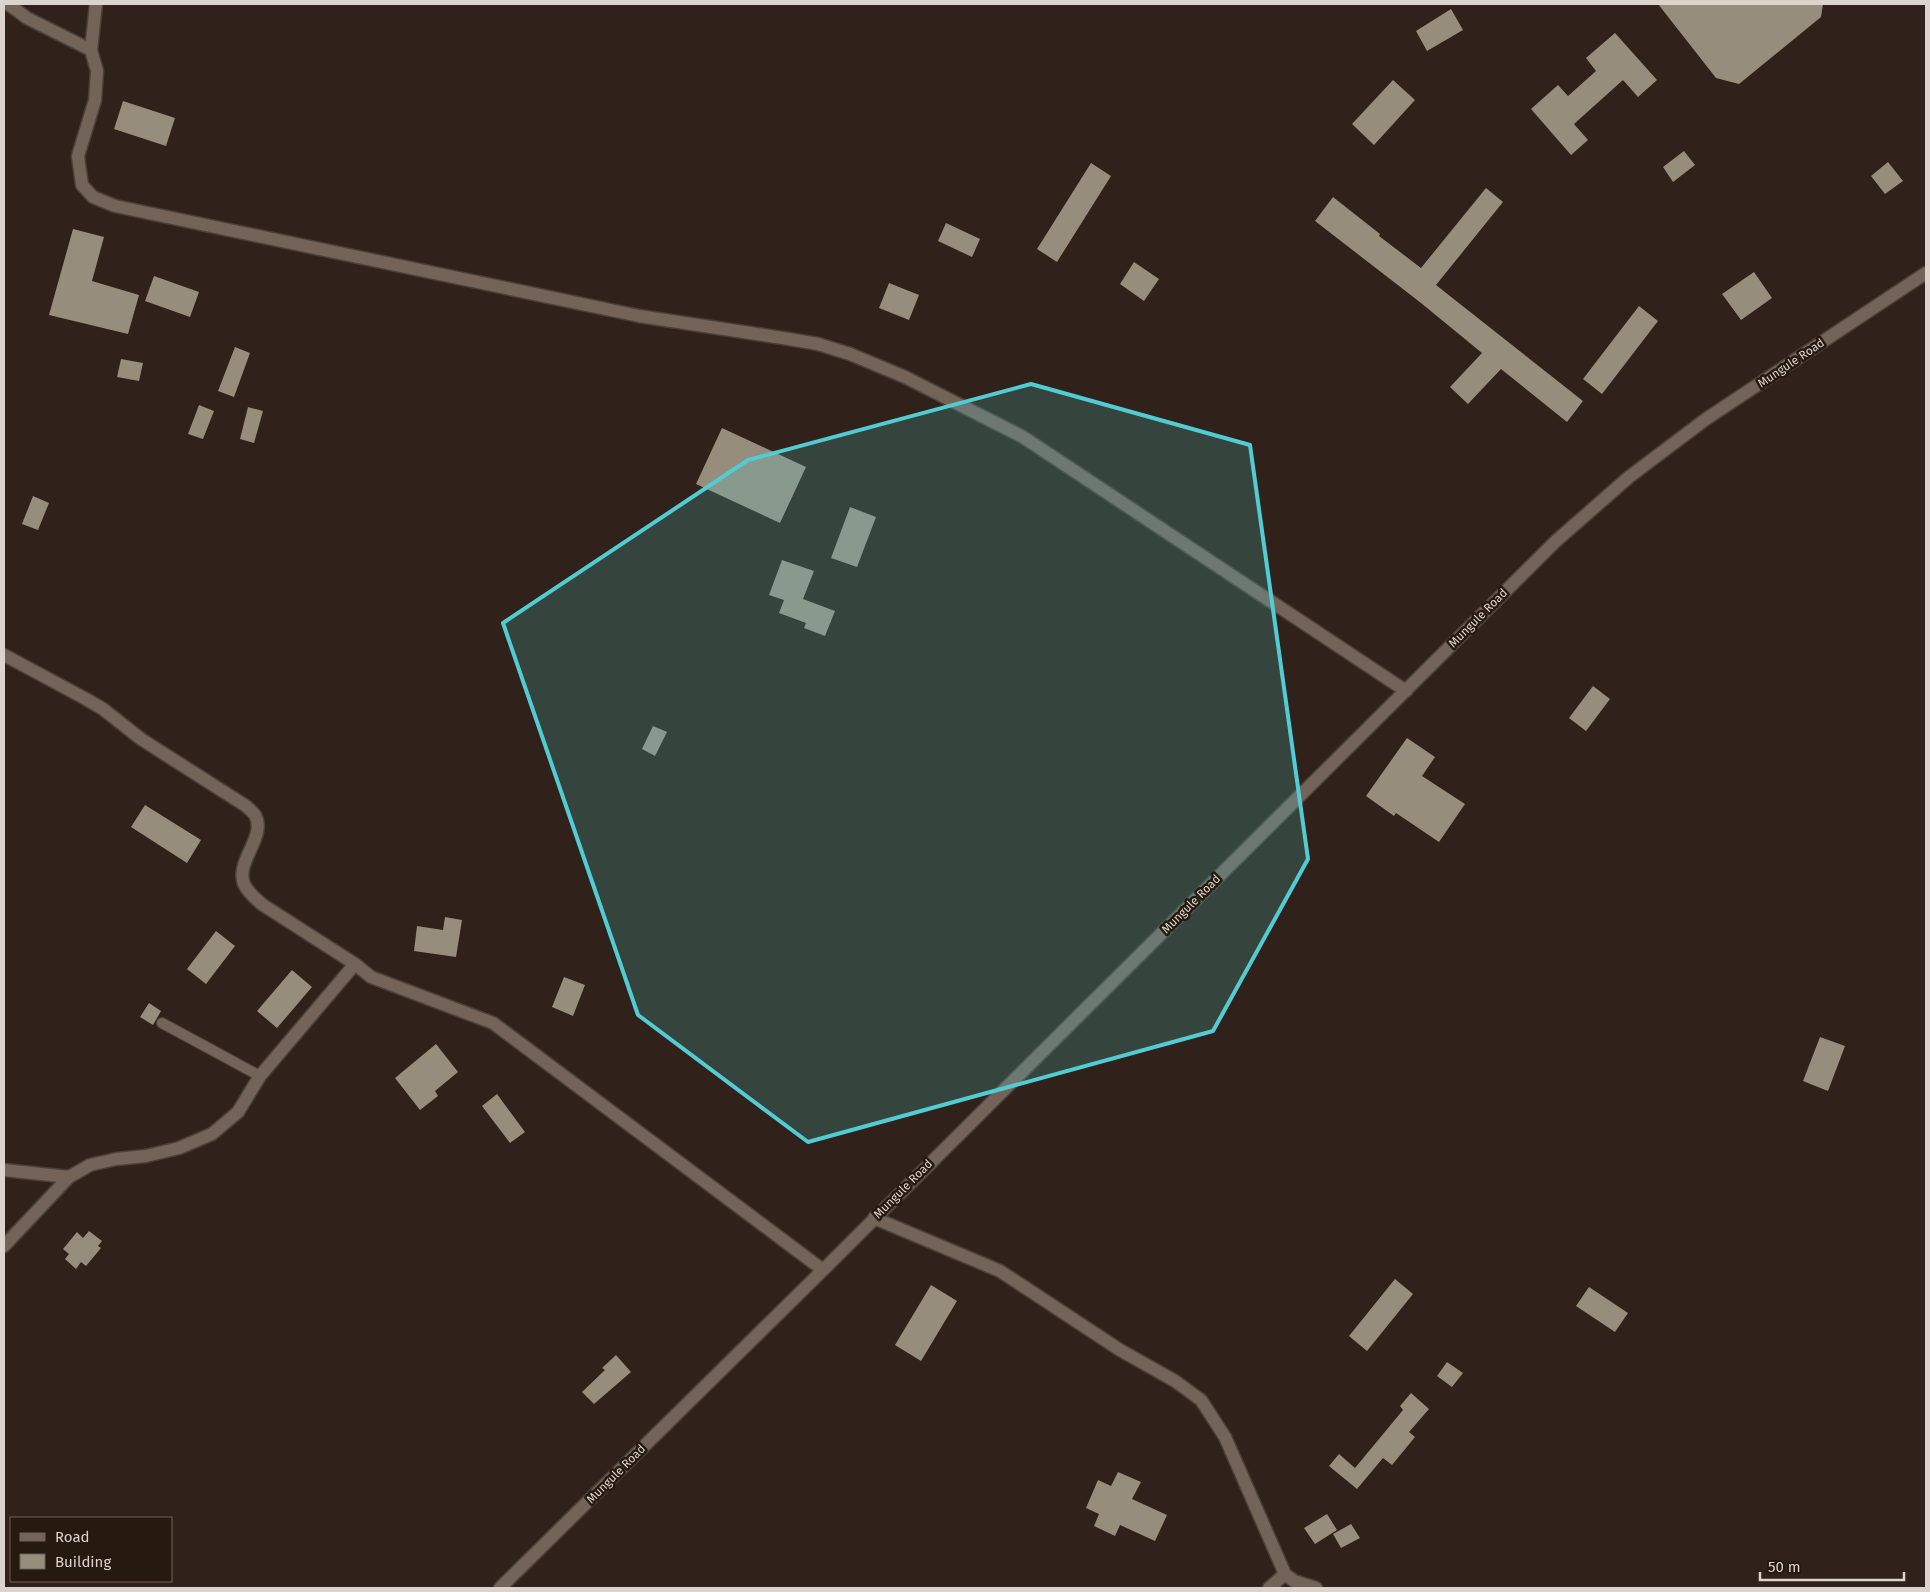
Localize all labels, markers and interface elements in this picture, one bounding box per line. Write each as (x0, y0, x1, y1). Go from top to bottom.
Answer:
street label: Mungule Road (1755, 336, 1827, 390)
street label: Mungule Road (1446, 586, 1510, 650)
street label: Mungule Road (1159, 872, 1223, 936)
street label: Mungule Road (871, 1157, 935, 1221)
street label: Mungule Road (584, 1442, 648, 1506)
legend (10, 1517, 172, 1582)
text: Road (55, 1528, 90, 1546)
scale bar (1760, 1550, 1904, 1582)
text: Building (55, 1553, 111, 1571)
text: 50 m (1768, 1558, 1801, 1576)

